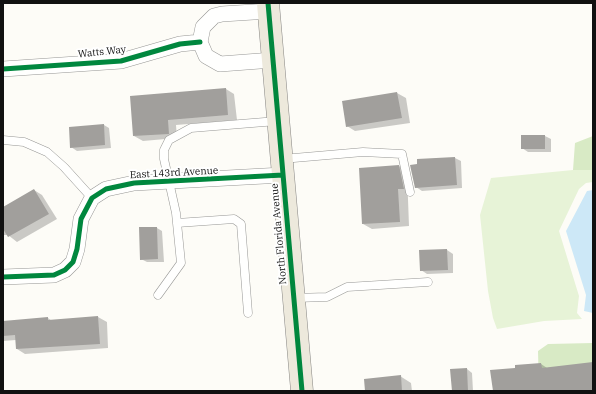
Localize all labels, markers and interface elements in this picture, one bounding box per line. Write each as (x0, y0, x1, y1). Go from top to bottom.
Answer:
street label: Watts Way (77, 44, 127, 60)
street label: East 143rd Avenue (129, 165, 219, 181)
street label: North Florida Avenue (269, 183, 289, 285)

